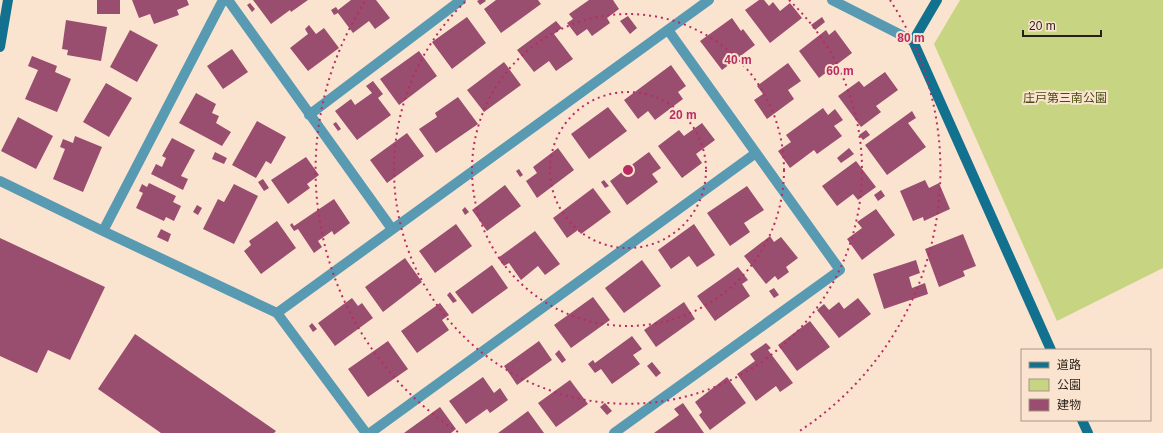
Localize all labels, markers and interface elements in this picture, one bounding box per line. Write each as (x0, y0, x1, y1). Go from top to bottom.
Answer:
scale bar (1023, 12, 1101, 38)
text: 20 m (1029, 19, 1056, 33)
text: 80 m (897, 31, 925, 45)
text: 40 m (724, 53, 752, 67)
text: 60 m (826, 64, 854, 78)
park label: 庄戸第三南公園 (1023, 91, 1107, 105)
text: 20 m (669, 108, 697, 122)
centre of rings (621, 163, 635, 177)
legend (1021, 349, 1151, 421)
text: 道路 (1057, 358, 1081, 372)
text: 公園 (1057, 378, 1081, 392)
text: 建物 (1057, 398, 1081, 412)

